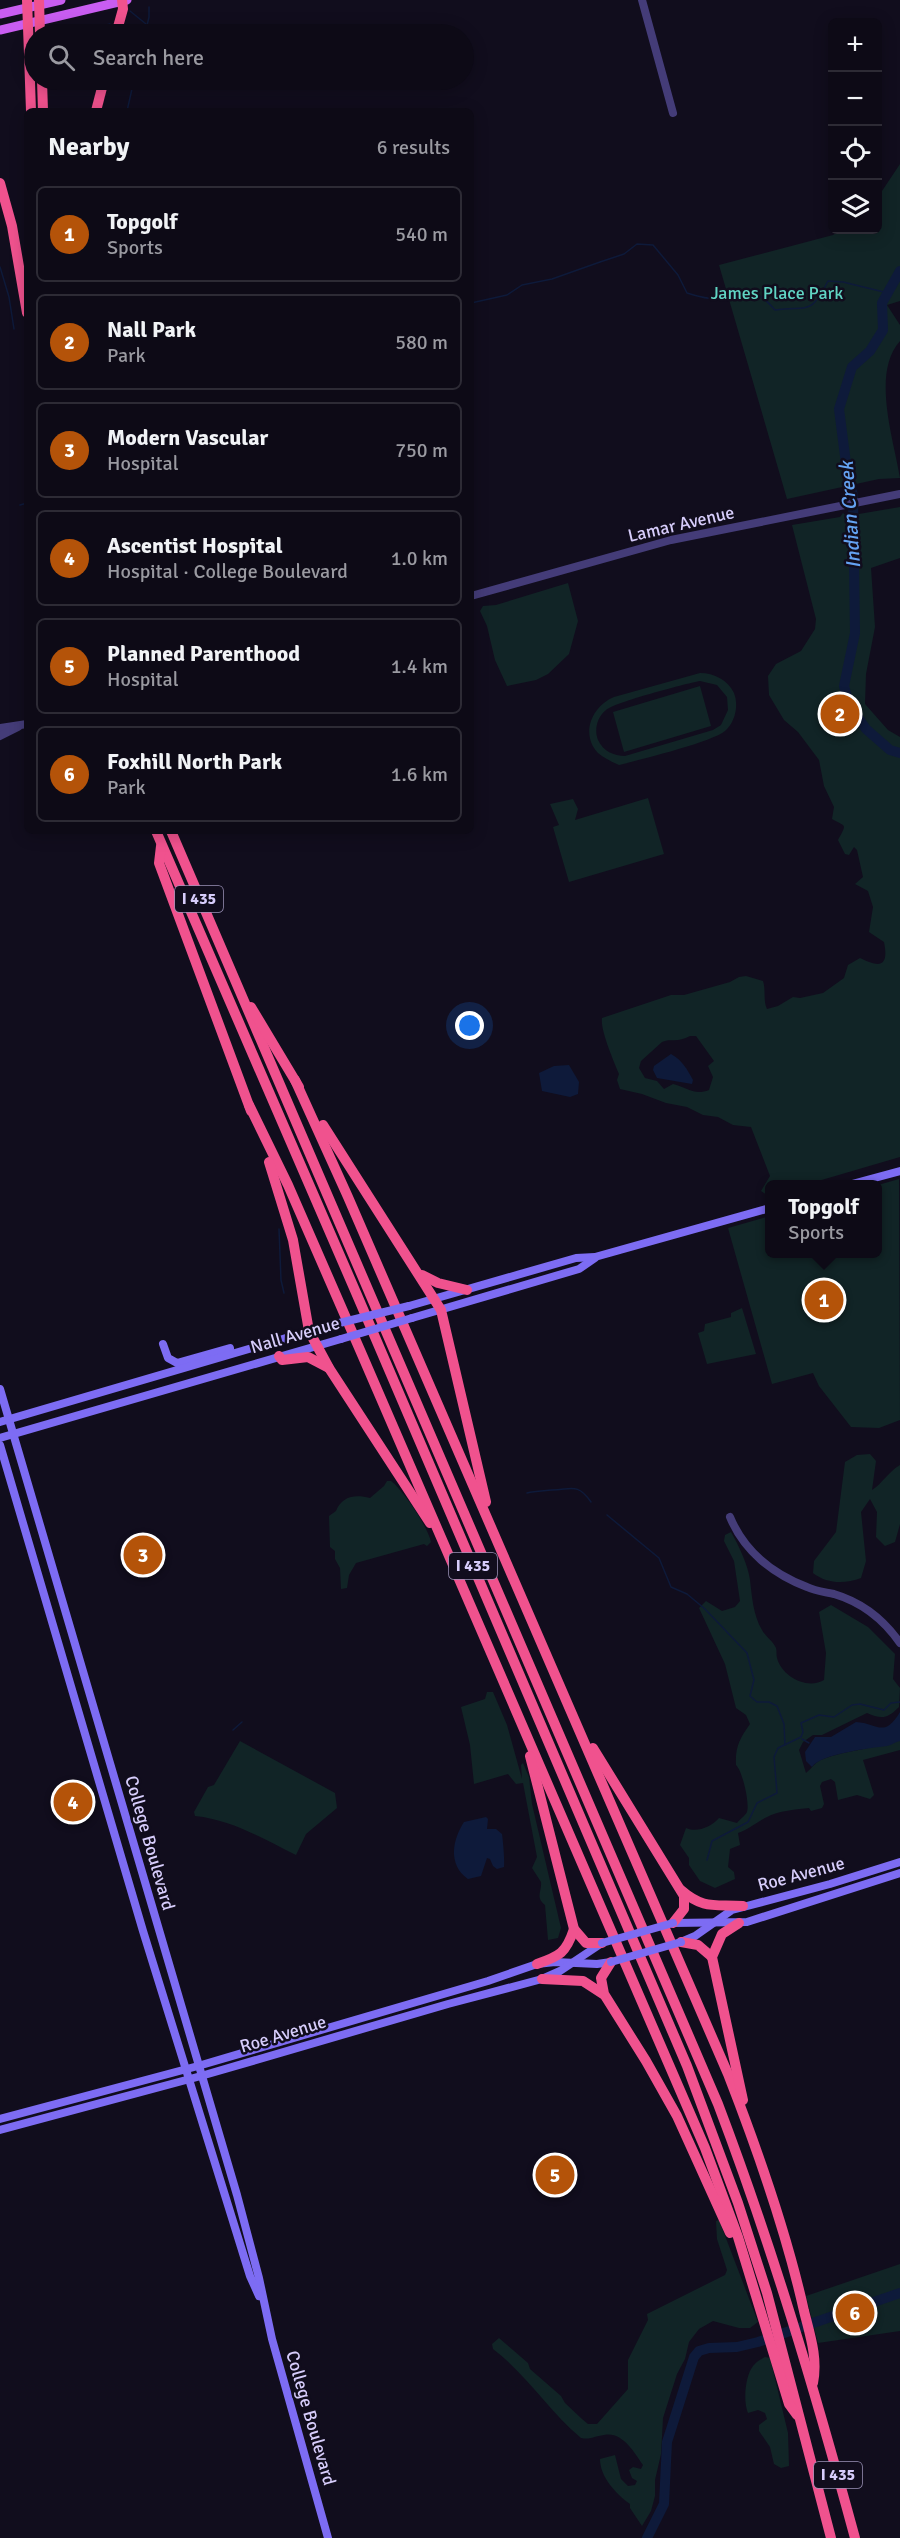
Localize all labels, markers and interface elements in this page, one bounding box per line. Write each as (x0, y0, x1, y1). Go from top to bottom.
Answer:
map controls (828, 18, 882, 234)
button: + (828, 18, 882, 72)
search box (24, 24, 474, 90)
icon: search (45, 41, 78, 74)
text: Search here (93, 44, 204, 71)
button: − (828, 72, 882, 126)
button: locate (828, 126, 882, 180)
text: Nearby (48, 131, 129, 163)
text: 6 results (377, 135, 450, 160)
button: layers (828, 180, 882, 234)
text: Topgolf (107, 208, 177, 235)
text: 1 (64, 222, 75, 247)
text: 540 m (395, 222, 448, 247)
text: Sports (107, 235, 163, 260)
park label: James Place Park (711, 282, 843, 304)
text: Nall Park (107, 316, 196, 343)
text: 2 (64, 330, 75, 355)
text: 580 m (395, 330, 448, 355)
text: Park (107, 343, 145, 368)
text: Modern Vascular (107, 424, 268, 451)
text: 3 (64, 438, 75, 463)
text: 750 m (395, 438, 448, 463)
text: Hospital (107, 451, 179, 476)
water label: Indian Creek (834, 459, 866, 569)
street label: Lamar Avenue (626, 501, 736, 547)
text: Ascentist Hospital (107, 532, 283, 559)
text: 4 (64, 546, 75, 571)
text: 1.0 km (391, 546, 448, 571)
text: Hospital · College Boulevard (107, 559, 348, 584)
text: Planned Parenthood (107, 640, 300, 667)
text: 5 (64, 654, 75, 679)
text: 1.4 km (391, 654, 448, 679)
text: Hospital (107, 667, 179, 692)
pin: 2 (820, 692, 860, 736)
text: Foxhill North Park (107, 748, 282, 775)
text: 6 (64, 762, 75, 787)
text: 1.6 km (391, 762, 448, 787)
text: Park (107, 775, 145, 800)
road number: I 435 (175, 886, 223, 912)
your location (455, 1011, 484, 1040)
popup (765, 1180, 882, 1258)
text: Topgolf (788, 1193, 859, 1220)
text: Sports (788, 1220, 844, 1245)
pin: 1 (804, 1278, 844, 1322)
street label: Nall Avenue (248, 1312, 342, 1358)
pin: 3 (124, 1532, 162, 1578)
road number: I 435 (449, 1553, 497, 1579)
street label: College Boulevard (120, 1773, 180, 1913)
pin: 4 (54, 1780, 92, 1824)
street label: Roe Avenue (755, 1852, 847, 1896)
street label: Roe Avenue (237, 2010, 329, 2058)
pin: 5 (536, 2152, 574, 2198)
pin: 6 (836, 2290, 874, 2336)
street label: College Boulevard (281, 2348, 341, 2488)
road number: I 435 (814, 2462, 862, 2488)

